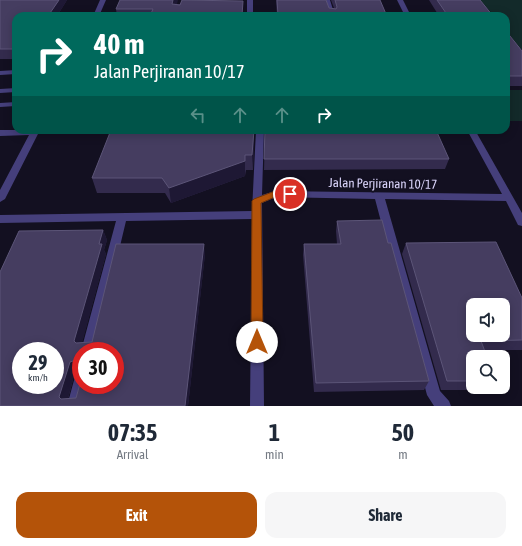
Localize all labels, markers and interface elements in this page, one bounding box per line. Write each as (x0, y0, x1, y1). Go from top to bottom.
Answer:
icon: right (28, 28, 80, 80)
text: 40 m (94, 28, 144, 60)
text: Jalan Perjiranan 10/17 (94, 61, 244, 82)
icon: left (187, 104, 209, 126)
icon: ahead (229, 104, 251, 126)
icon: ahead (271, 104, 293, 126)
icon: right (313, 104, 335, 126)
street label: Jalan Perjiranan 10/17 (329, 175, 437, 192)
pin (273, 177, 307, 211)
icon: arrive (279, 183, 301, 205)
map controls (466, 298, 510, 394)
button: sound (466, 298, 510, 342)
position arrow (236, 321, 278, 363)
speed limit sign: 30 (72, 342, 124, 394)
button: search (466, 350, 510, 394)
text: 29 (29, 351, 47, 374)
text: km/h (28, 372, 48, 383)
text: 07:35 (108, 419, 157, 446)
text: 1 (269, 419, 280, 446)
text: 50 (392, 419, 414, 446)
text: Arrival (117, 447, 148, 462)
text: min (265, 447, 284, 462)
text: m (398, 447, 408, 462)
button: Exit (16, 492, 257, 538)
button: Share (265, 492, 506, 538)

